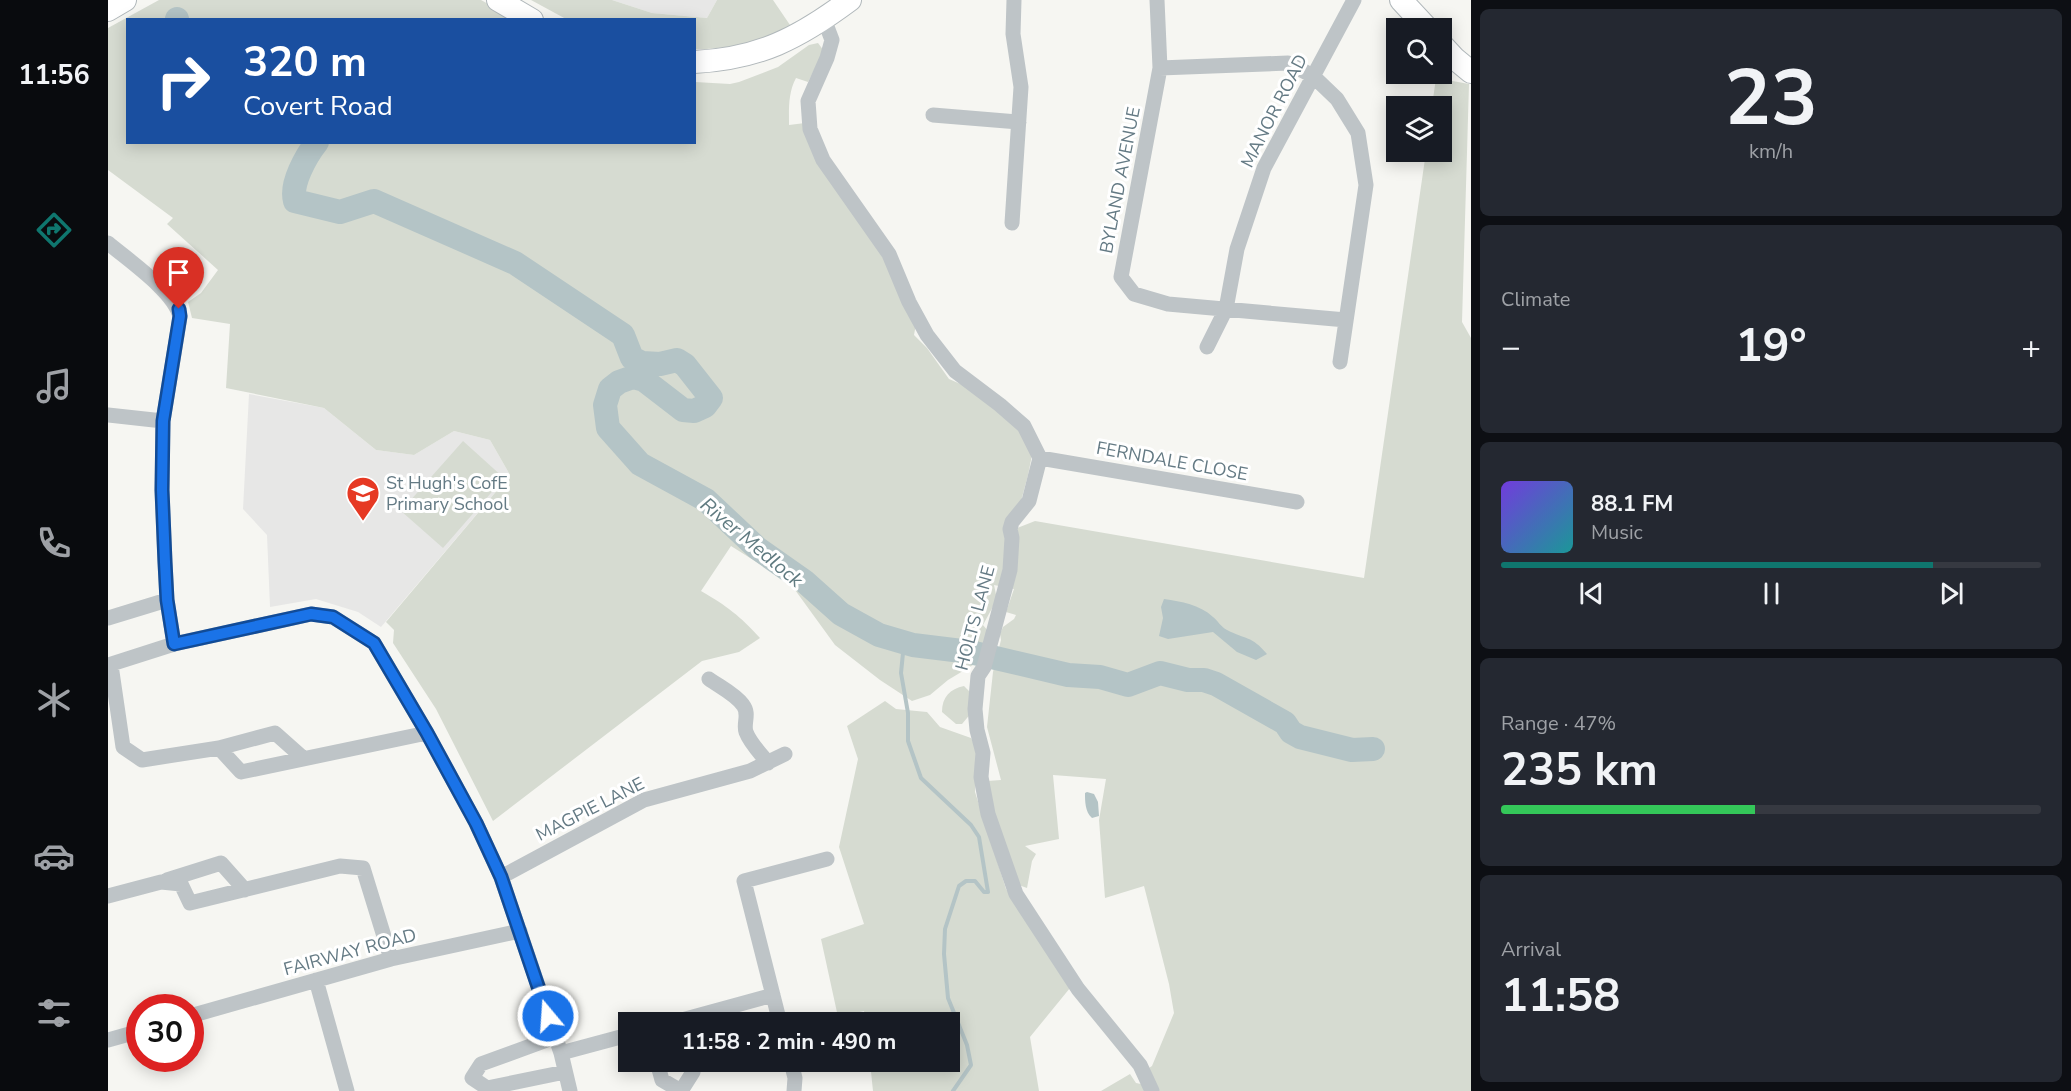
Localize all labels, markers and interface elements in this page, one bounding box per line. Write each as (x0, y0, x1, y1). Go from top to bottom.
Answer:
map controls (1386, 18, 1452, 162)
button: search (1386, 18, 1452, 84)
text: 320 m (243, 34, 367, 91)
icon: right (144, 42, 222, 120)
text: 23 (1724, 45, 1818, 152)
street label: MANOR ROAD (1235, 50, 1313, 172)
text: 11:56 (18, 57, 90, 94)
text: Covert Road (243, 88, 393, 125)
button: layers (1386, 96, 1452, 162)
street label: BYLAND AVENUE (1094, 105, 1146, 255)
text: km/h (1749, 138, 1793, 165)
icon: directions (33, 209, 75, 251)
pin (153, 247, 204, 309)
icon: arrive (162, 256, 195, 289)
text: Climate (1501, 286, 1570, 313)
text: 19° (1735, 316, 1807, 377)
text: − (1501, 325, 1521, 370)
text: + (2021, 325, 2041, 370)
icon: music (33, 365, 75, 407)
street label: FERNDALE CLOSE (1094, 436, 1250, 486)
place label: St Hugh's CofE Primary School (386, 471, 509, 516)
school or university icon: St Hugh's CofE Primary School (345, 475, 381, 522)
text: 88.1 FM (1591, 489, 1673, 519)
water label: River Medlock (694, 491, 810, 594)
text: Music (1591, 519, 1643, 546)
icon: phone (33, 522, 75, 564)
street label: HOLTS LANE (950, 563, 1000, 673)
icon: previous (1575, 577, 1608, 610)
icon: pause (1755, 577, 1788, 610)
icon: next (1935, 577, 1968, 610)
icon: climate (33, 679, 75, 721)
text: Range · 47% (1501, 710, 1616, 737)
text: 235 km (1501, 740, 1658, 801)
street label: MAGPIE LANE (532, 771, 648, 847)
icon: car (33, 835, 75, 877)
street label: FAIRWAY ROAD (281, 923, 419, 981)
text: Arrival (1501, 936, 1561, 963)
text: 11:58 (1501, 966, 1620, 1027)
position arrow (516, 984, 580, 1048)
icon: filters (33, 992, 75, 1034)
speed limit sign: 30 (126, 994, 204, 1072)
text: 11:58 · 2 min · 490 m (682, 1027, 896, 1057)

